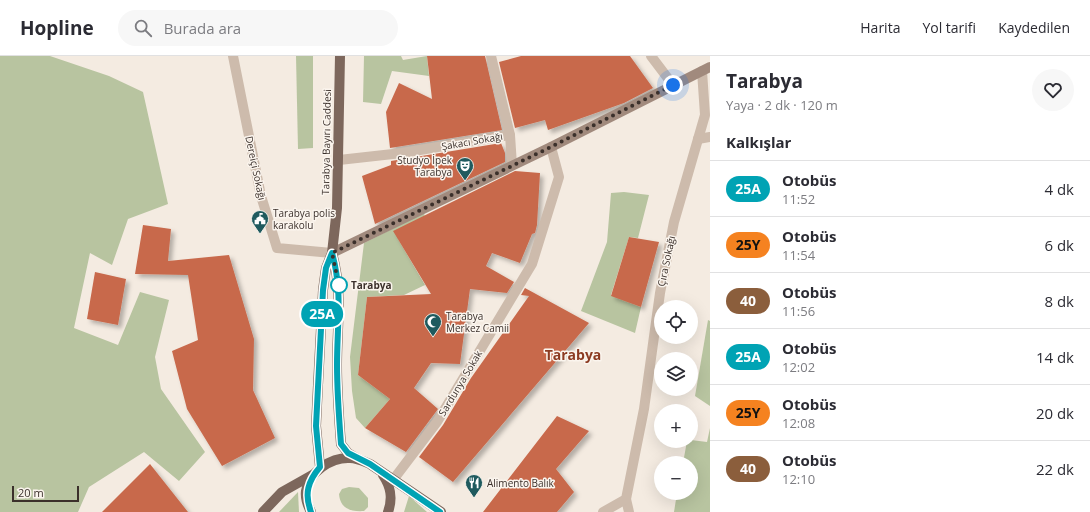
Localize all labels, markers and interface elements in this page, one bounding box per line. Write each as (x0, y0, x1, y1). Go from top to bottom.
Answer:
search box (118, 10, 398, 46)
text: Hopline (20, 15, 94, 41)
icon: search (132, 17, 154, 39)
text: Burada ara (164, 18, 241, 38)
text: Harita (860, 18, 900, 37)
text: Yol tarifi (922, 18, 976, 37)
text: Kaydedilen (998, 18, 1070, 37)
text: Tarabya (726, 68, 803, 94)
button: heart (1032, 69, 1074, 111)
your location (663, 75, 683, 95)
street label: Tarabya Bayırı Caddesi (318, 89, 334, 195)
text: Yaya · 2 dk · 120 m (726, 96, 838, 114)
street label: Şakacı Sokağı (440, 129, 504, 153)
text: Kalkışlar (726, 132, 791, 152)
street label: Dereiçi Sokağı (242, 135, 270, 201)
place label: Studyo İpek Tarabya (397, 153, 453, 179)
theatre icon: Studyo İpek Tarabya (455, 156, 475, 181)
text: Otobüs (782, 170, 837, 190)
text: 25A (735, 179, 761, 198)
text: 4 dk (1044, 179, 1074, 199)
text: 11:52 (782, 190, 815, 208)
place label: Tarabya polis karakolu (273, 206, 335, 232)
public building icon: Tarabya polis karakolu (250, 209, 270, 234)
text: Otobüs (782, 226, 837, 246)
street label: Çıra Sokağı (654, 234, 678, 288)
text: 25Y (736, 235, 760, 254)
text: 6 dk (1044, 235, 1074, 255)
text: 11:54 (782, 246, 815, 264)
marker: Tarabya (330, 276, 348, 294)
place label: Tarabya (351, 278, 391, 292)
text: Otobüs (782, 282, 837, 302)
text: 40 (740, 291, 756, 310)
text: 8 dk (1044, 291, 1074, 311)
map controls (654, 300, 698, 500)
button: locate (654, 300, 698, 344)
line badge: 25A (299, 301, 345, 327)
text: 11:56 (782, 302, 815, 320)
text: 25A (309, 304, 335, 323)
place label: Tarabya Merkez Camii (446, 309, 509, 335)
mosque icon: Tarabya Merkez Camii (423, 312, 443, 337)
text: Otobüs (782, 338, 837, 358)
district label: Tarabya (545, 345, 601, 364)
street label: Sardunya Sokak (435, 347, 485, 418)
text: 25A (735, 347, 761, 366)
text: 14 dk (1036, 347, 1074, 367)
button: layers (654, 352, 698, 396)
text: 12:02 (782, 358, 815, 376)
text: Otobüs (782, 394, 837, 414)
text: 25Y (736, 403, 760, 422)
text: 20 dk (1036, 403, 1074, 423)
button: + (654, 404, 698, 448)
text: 12:08 (782, 414, 815, 432)
text: Otobüs (782, 450, 837, 470)
button: − (654, 456, 698, 500)
text: 40 (740, 459, 756, 478)
text: 22 dk (1036, 459, 1074, 479)
text: 12:10 (782, 470, 815, 488)
restaurant icon: Alimento Balık (464, 473, 484, 498)
place label: Alimento Balık (487, 476, 555, 490)
scale bar (12, 484, 79, 503)
text: 20 m (18, 485, 44, 500)

